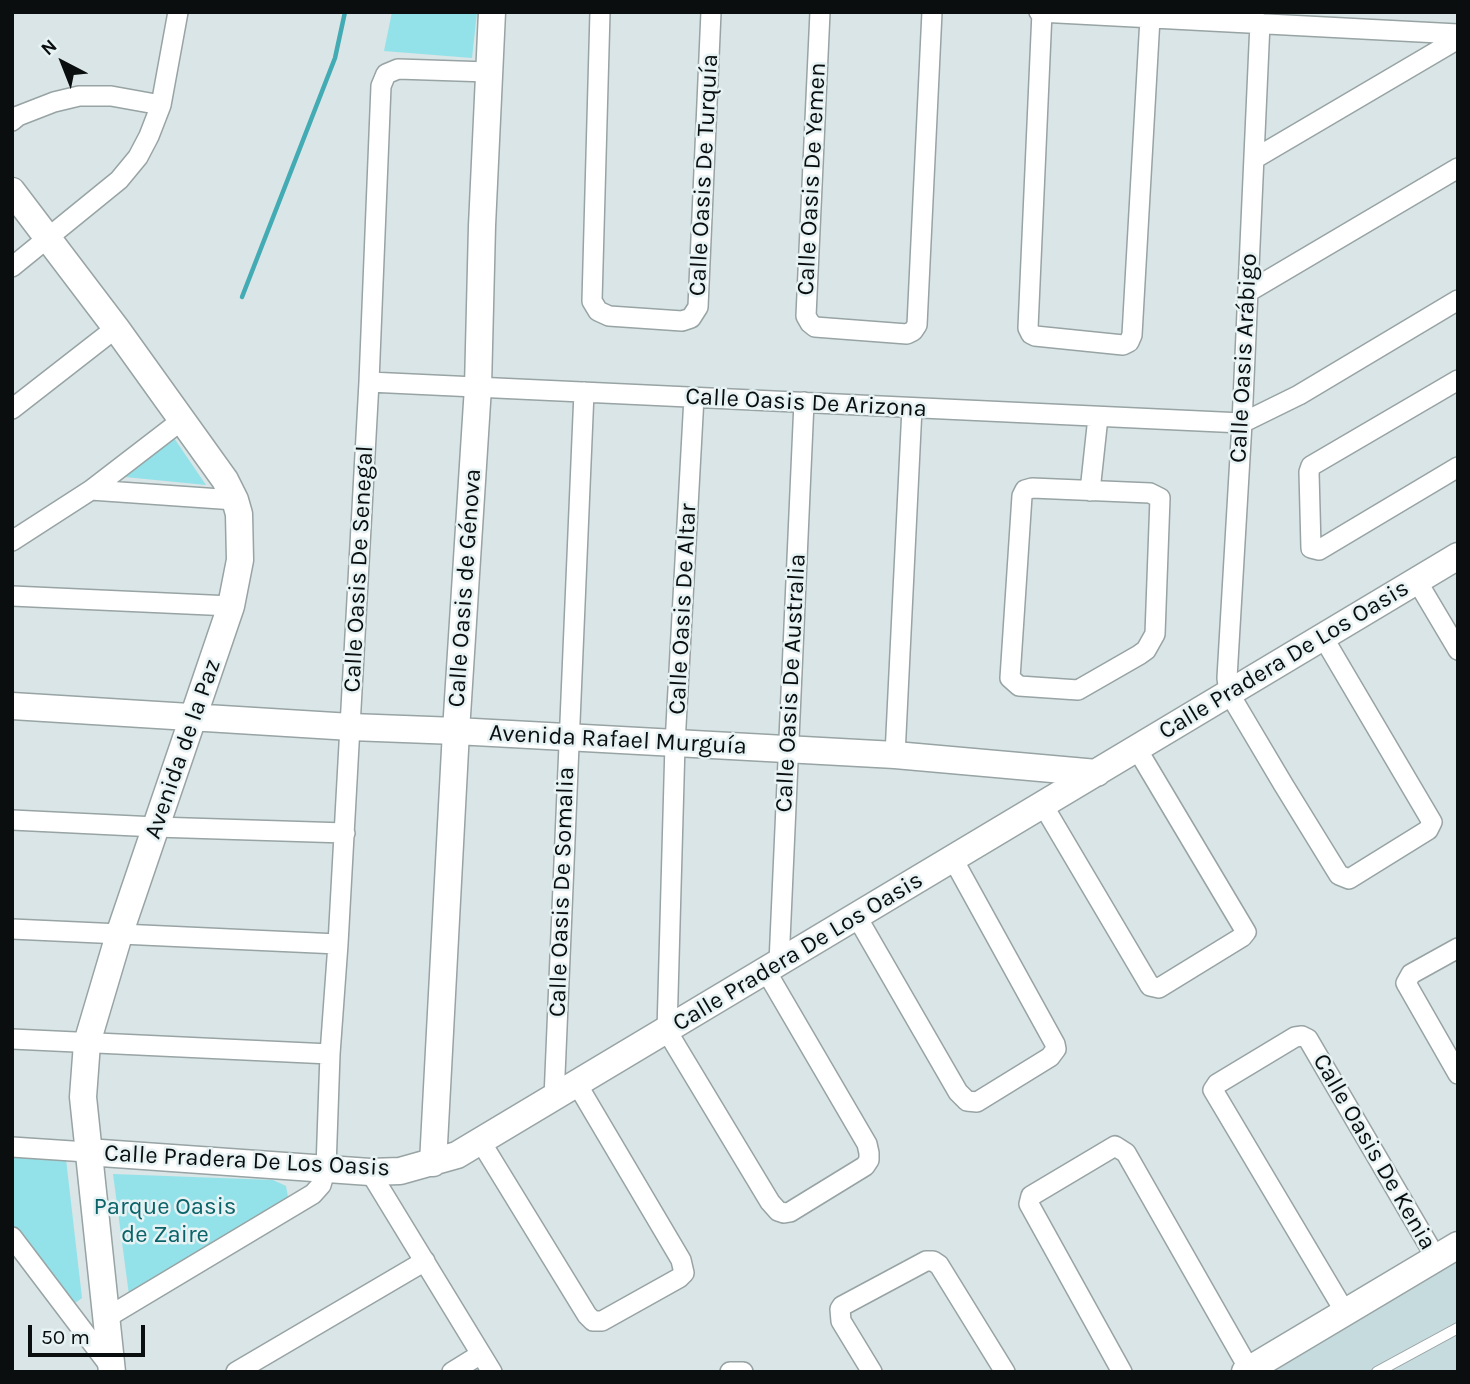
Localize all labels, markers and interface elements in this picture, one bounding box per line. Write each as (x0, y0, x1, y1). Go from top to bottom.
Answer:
north arrow (28, 28, 98, 98)
text: N (37, 35, 61, 60)
street label: Calle Oasis De Turquía (683, 53, 725, 297)
street label: Calle Oasis De Yemen (792, 62, 832, 296)
street label: Calle Oasis Arábigo (1224, 252, 1264, 464)
street label: Calle Oasis De Arizona (684, 382, 928, 424)
street label: Calle Oasis De Senegal (338, 445, 380, 693)
street label: Calle Oasis de Génova (442, 468, 488, 708)
street label: Calle Oasis De Altar (663, 503, 703, 715)
street label: Calle Oasis De Australia (770, 553, 812, 813)
street label: Calle Pradera De Los Oasis (1154, 574, 1414, 746)
street label: Avenida de la Paz (139, 655, 227, 843)
street label: Avenida Rafael Murguía (488, 719, 748, 761)
street label: Calle Oasis De Somalia (543, 766, 581, 1018)
street label: Calle Pradera De Los Oasis (668, 866, 928, 1038)
street label: Calle Oasis De Kenia (1306, 1049, 1442, 1255)
street label: Calle Pradera De Los Oasis (103, 1139, 391, 1183)
park label: Parque Oasis de Zaire (94, 1193, 236, 1249)
scale bar (32, 1310, 149, 1354)
text: 50 m (41, 1325, 90, 1349)

